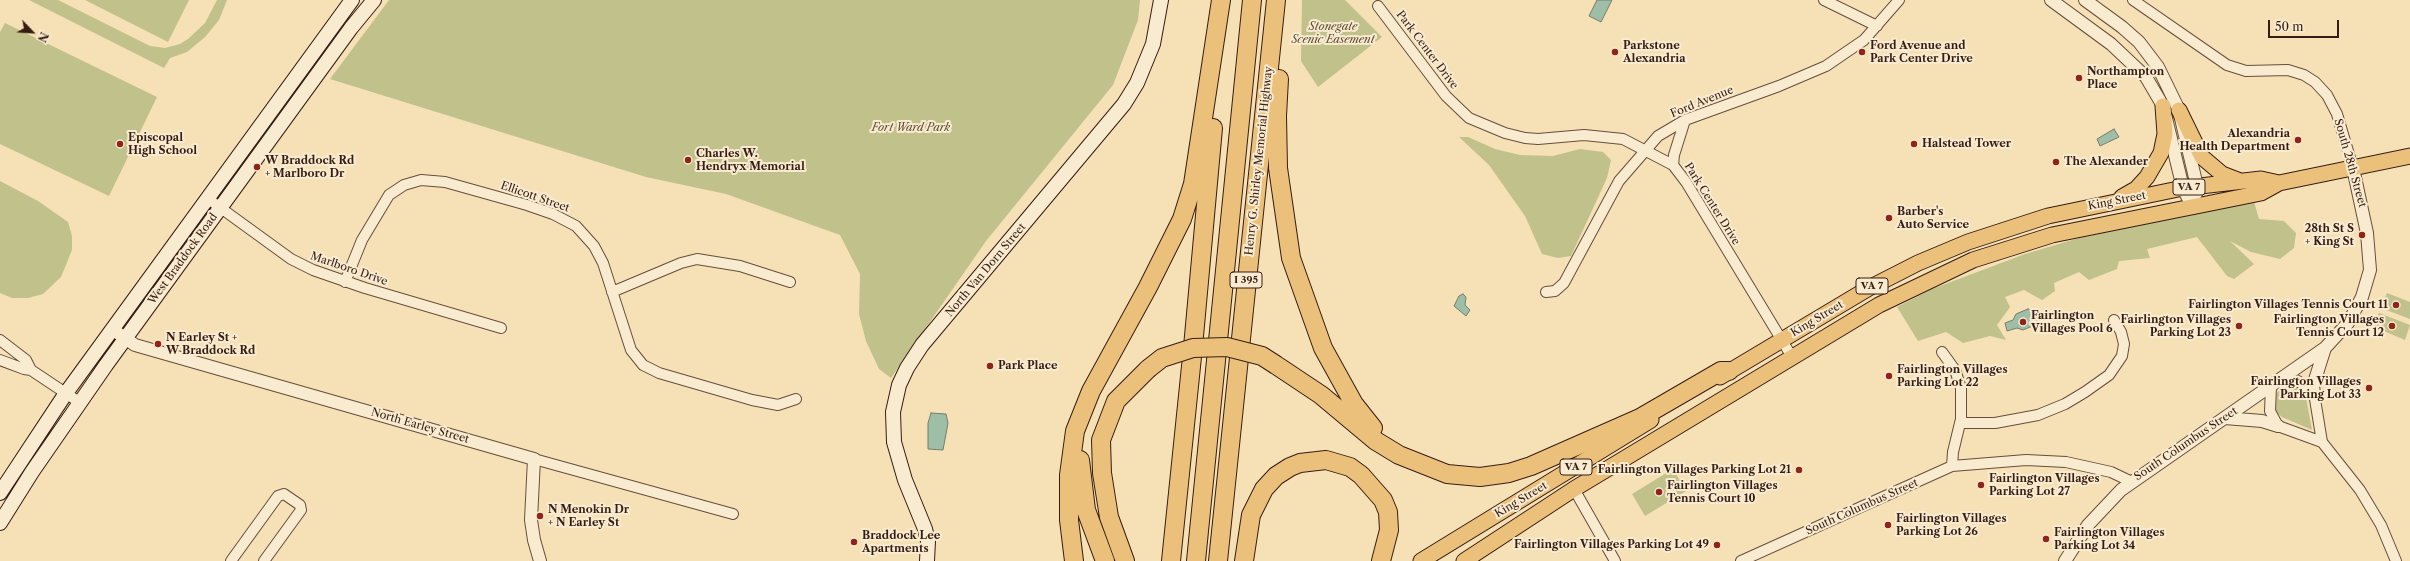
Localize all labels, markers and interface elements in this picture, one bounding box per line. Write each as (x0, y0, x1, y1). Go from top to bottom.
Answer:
street label: Park Center Drive (1393, 8, 1461, 92)
north arrow (12, 12, 52, 52)
scale bar (2270, 12, 2341, 38)
text: 50 m (2275, 19, 2304, 34)
park label: Stonegate Scenic Easement (1291, 20, 1375, 46)
text: N (35, 30, 51, 44)
place label: Parkstone Alexandria (1623, 39, 1686, 65)
place label: Ford Avenue and Park Center Drive (1870, 39, 1973, 65)
marker: Parkstone Alexandria (1610, 47, 1620, 57)
marker: Ford Avenue and Park Center Drive (1857, 47, 1867, 57)
place label: Northampton Place (2087, 65, 2164, 91)
street label: Henry G. Shirley Memorial Highway (1243, 66, 1275, 256)
marker: Northampton Place (2074, 73, 2084, 83)
street label: Ford Avenue (1669, 83, 1735, 121)
street label: South 28th Street (2331, 117, 2369, 209)
park label: Fort Ward Park (872, 121, 950, 135)
place label: Alexandria Health Department (2180, 127, 2290, 153)
place label: Episcopal High School (128, 131, 197, 157)
marker: Alexandria Health Department (2293, 135, 2303, 145)
place label: Halstead Tower (1922, 137, 2011, 151)
marker: Episcopal High School (115, 139, 125, 149)
marker: Halstead Tower (1909, 139, 1919, 149)
place label: Charles W. Hendryx Memorial (696, 147, 805, 173)
place label: W Braddock Rd + Marlboro Dr (265, 154, 354, 180)
marker: Charles W. Hendryx Memorial (683, 155, 693, 165)
place label: The Alexander (2064, 155, 2148, 169)
marker: The Alexander (2051, 157, 2061, 167)
street label: Park Center Drive (1681, 160, 1743, 248)
marker: W Braddock Rd + Marlboro Dr (252, 162, 262, 172)
street label: Ellicott Street (499, 179, 571, 215)
road number: VA 7 (2173, 179, 2205, 195)
street label: King Street (2087, 189, 2147, 213)
place label: Barber's Auto Service (1897, 205, 1969, 231)
street label: West Braddock Road (146, 211, 220, 307)
marker: Barber's Auto Service (1884, 213, 1894, 223)
street label: North Van Dorn Street (943, 221, 1029, 319)
place label: 28th St S + King St (2305, 222, 2354, 248)
marker: 28th St S + King St (2357, 230, 2367, 240)
street label: Marlboro Drive (309, 250, 389, 288)
road number: I 395 (1230, 272, 1262, 288)
road number: VA 7 (1856, 278, 1888, 294)
street label: King Street (1788, 298, 1846, 340)
place label: Fairlington Villages Tennis Court 11 (2188, 298, 2388, 312)
marker: Fairlington Villages Tennis Court 11 (2391, 300, 2401, 310)
place label: Fairlington Villages Pool 6 (2031, 309, 2113, 335)
place label: Fairlington Villages Parking Lot 23 (2121, 313, 2231, 339)
place label: Fairlington Villages Tennis Court 12 (2274, 313, 2384, 339)
marker: Fairlington Villages Pool 6 (2018, 317, 2028, 327)
marker: Fairlington Villages Parking Lot 23 (2234, 321, 2244, 331)
marker: Fairlington Villages Tennis Court 12 (2387, 321, 2397, 331)
place label: N Earley St + W Braddock Rd (166, 331, 255, 357)
marker: N Earley St + W Braddock Rd (153, 339, 163, 349)
place label: Park Place (998, 359, 1057, 373)
marker: Park Place (985, 361, 995, 371)
place label: Fairlington Villages Parking Lot 22 (1897, 363, 2007, 389)
marker: Fairlington Villages Parking Lot 22 (1884, 371, 1894, 381)
place label: Fairlington Villages Parking Lot 33 (2251, 375, 2361, 401)
marker: Fairlington Villages Parking Lot 33 (2364, 383, 2374, 393)
street label: South Columbus Street (2132, 405, 2240, 483)
street label: North Earley Street (369, 406, 471, 446)
road number: VA 7 (1560, 459, 1592, 475)
place label: Fairlington Villages Parking Lot 21 (1598, 463, 1791, 477)
marker: Fairlington Villages Parking Lot 21 (1794, 465, 1804, 475)
place label: Fairlington Villages Parking Lot 27 (1989, 472, 2099, 498)
street label: South Columbus Street (1804, 476, 1920, 538)
street label: King Street (1492, 479, 1550, 521)
place label: Fairlington Villages Tennis Court 10 (1667, 479, 1777, 505)
marker: Fairlington Villages Parking Lot 27 (1976, 480, 1986, 490)
marker: Fairlington Villages Tennis Court 10 (1654, 487, 1664, 497)
place label: N Menokin Dr + N Earley St (548, 503, 629, 529)
marker: N Menokin Dr + N Earley St (535, 511, 545, 521)
place label: Fairlington Villages Parking Lot 26 (1896, 512, 2006, 538)
marker: Fairlington Villages Parking Lot 26 (1883, 520, 1893, 530)
place label: Fairlington Villages Parking Lot 34 (2054, 526, 2164, 552)
place label: Braddock Lee Apartments (862, 529, 940, 555)
marker: Fairlington Villages Parking Lot 34 (2041, 534, 2051, 544)
marker: Braddock Lee Apartments (849, 537, 859, 547)
place label: Fairlington Villages Parking Lot 49 (1514, 538, 1709, 552)
marker: Fairlington Villages Parking Lot 49 (1712, 540, 1722, 550)

